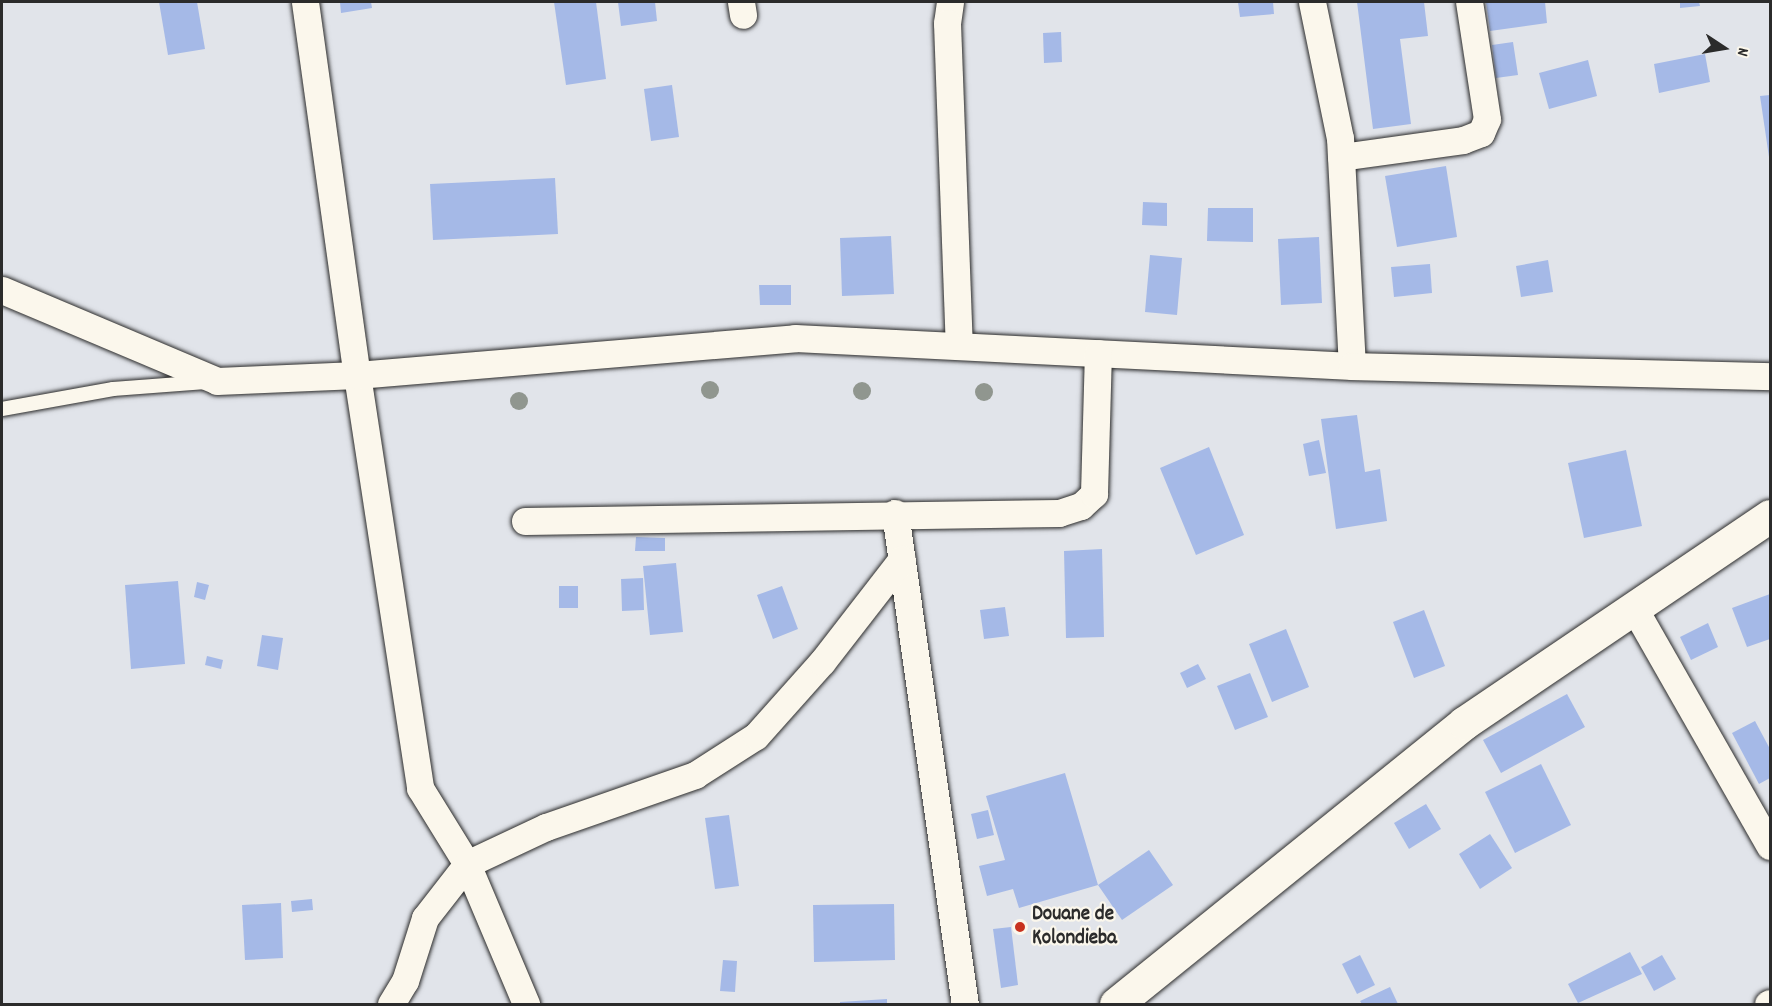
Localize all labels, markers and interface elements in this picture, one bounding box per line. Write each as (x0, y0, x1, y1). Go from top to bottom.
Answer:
north arrow (1694, 18, 1754, 78)
text: N (1730, 46, 1754, 58)
place label: Douane de Kolondieba (1032, 902, 1117, 952)
marker: Douane de Kolondieba (1013, 920, 1027, 934)

